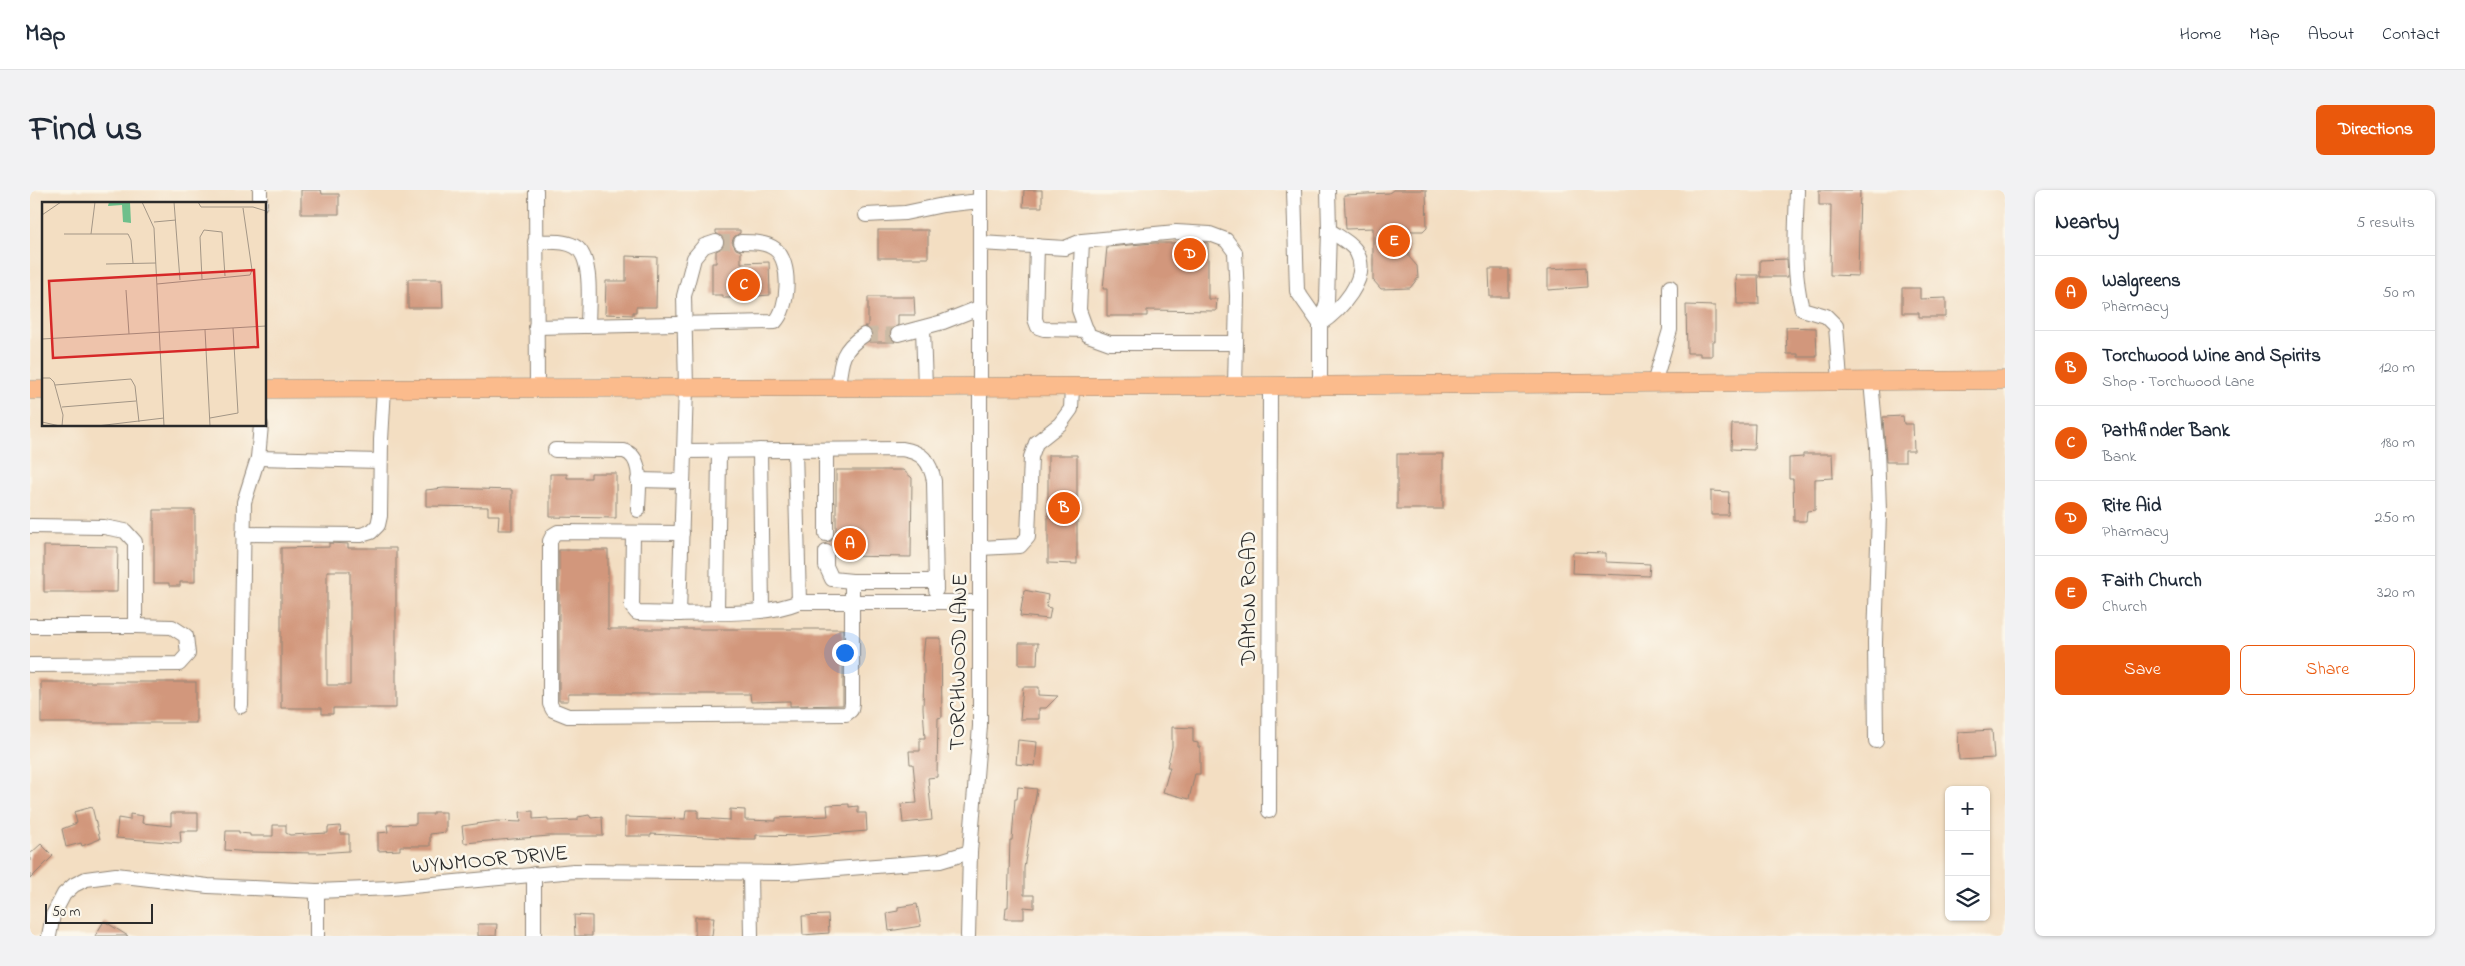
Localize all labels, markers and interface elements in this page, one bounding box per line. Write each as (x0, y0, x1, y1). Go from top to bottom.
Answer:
text: Map (25, 17, 66, 52)
text: Home (2180, 22, 2221, 48)
text: Map (2249, 22, 2280, 48)
text: About (2308, 22, 2354, 48)
text: Contact (2382, 22, 2440, 48)
text: Find us (30, 105, 142, 156)
button: Directions (2316, 105, 2435, 155)
inset map (42, 202, 266, 426)
text: Nearby (2055, 208, 2119, 238)
text: 5 results (2356, 211, 2415, 235)
pin: E (1378, 222, 1410, 260)
pin: D (1174, 235, 1206, 273)
pin: C (728, 266, 760, 304)
text: Walgreens (2102, 268, 2181, 295)
text: A (2066, 281, 2076, 305)
text: 50 m (2383, 281, 2415, 305)
text: Pharmacy (2102, 295, 2169, 319)
text: Torchwood Wine and Spirits (2102, 343, 2321, 370)
text: B (2066, 356, 2076, 380)
text: 120 m (2379, 356, 2415, 380)
text: Shop · Torchwood Lane (2102, 370, 2254, 394)
text: Pathfinder Bank (2102, 418, 2230, 445)
text: C (2067, 431, 2075, 455)
text: 180 m (2381, 431, 2415, 455)
text: Bank (2102, 445, 2136, 469)
pin: B (1048, 489, 1080, 527)
text: Rite Aid (2102, 493, 2161, 520)
text: D (2065, 506, 2077, 530)
text: 250 m (2375, 506, 2415, 530)
text: Pharmacy (2102, 520, 2169, 544)
pin: A (834, 525, 866, 563)
street label: DAMON ROAD (1234, 531, 1266, 666)
text: Faith Church (2102, 568, 2202, 595)
street label: TORCHWOOD LANE (942, 573, 978, 751)
text: E (2066, 581, 2076, 605)
text: 320 m (2377, 581, 2415, 605)
text: Church (2102, 595, 2147, 619)
your location (832, 640, 858, 666)
button: Save (2055, 645, 2230, 695)
button: Share (2240, 645, 2415, 695)
map controls (1945, 786, 1990, 921)
button: + (1945, 786, 1990, 831)
button: − (1945, 831, 1990, 876)
street label: WYNMOOR DRIVE (411, 838, 570, 884)
button: layers (1945, 876, 1990, 921)
scale bar (45, 901, 152, 924)
text: 50 m (52, 902, 80, 923)

